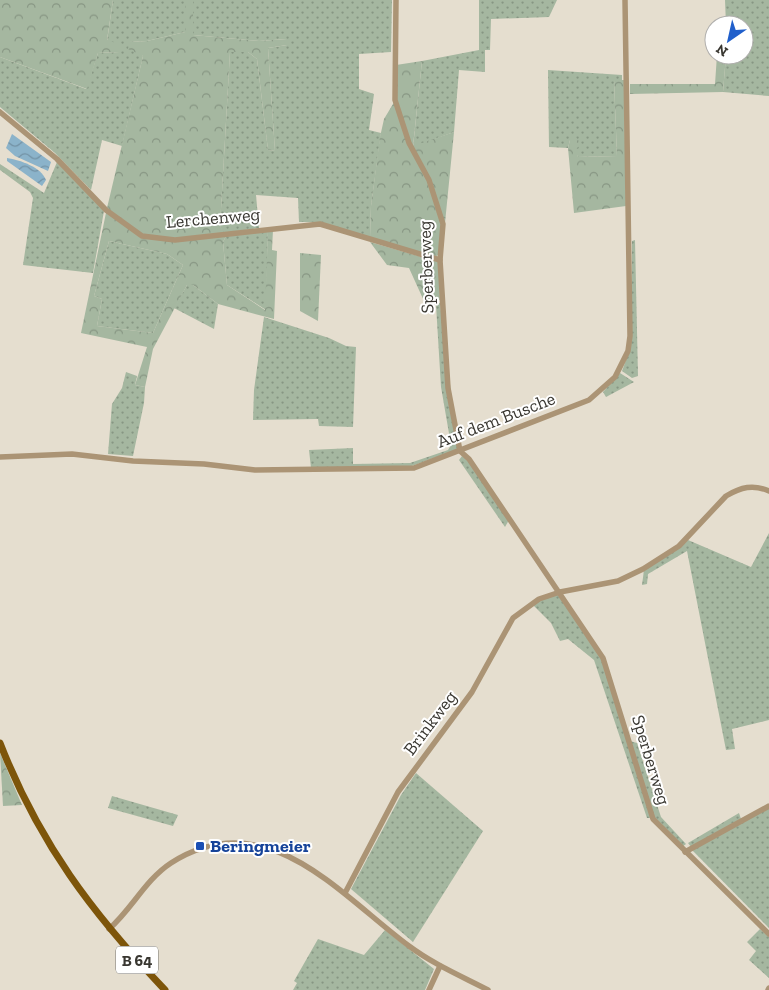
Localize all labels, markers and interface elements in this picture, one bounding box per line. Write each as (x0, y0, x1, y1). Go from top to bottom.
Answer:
north arrow (704, 15, 754, 65)
text: N (713, 40, 731, 60)
street label: Lerchenweg (165, 203, 261, 233)
street label: Sperberweg (413, 220, 439, 314)
street label: Auf dem Busche (434, 387, 558, 453)
street label: Brinkweg (399, 686, 461, 760)
street label: Sperberweg (627, 712, 675, 808)
place label: Beringmeier (210, 835, 311, 857)
marker: Beringmeier (194, 840, 206, 852)
road number: B 64 (116, 946, 158, 974)

